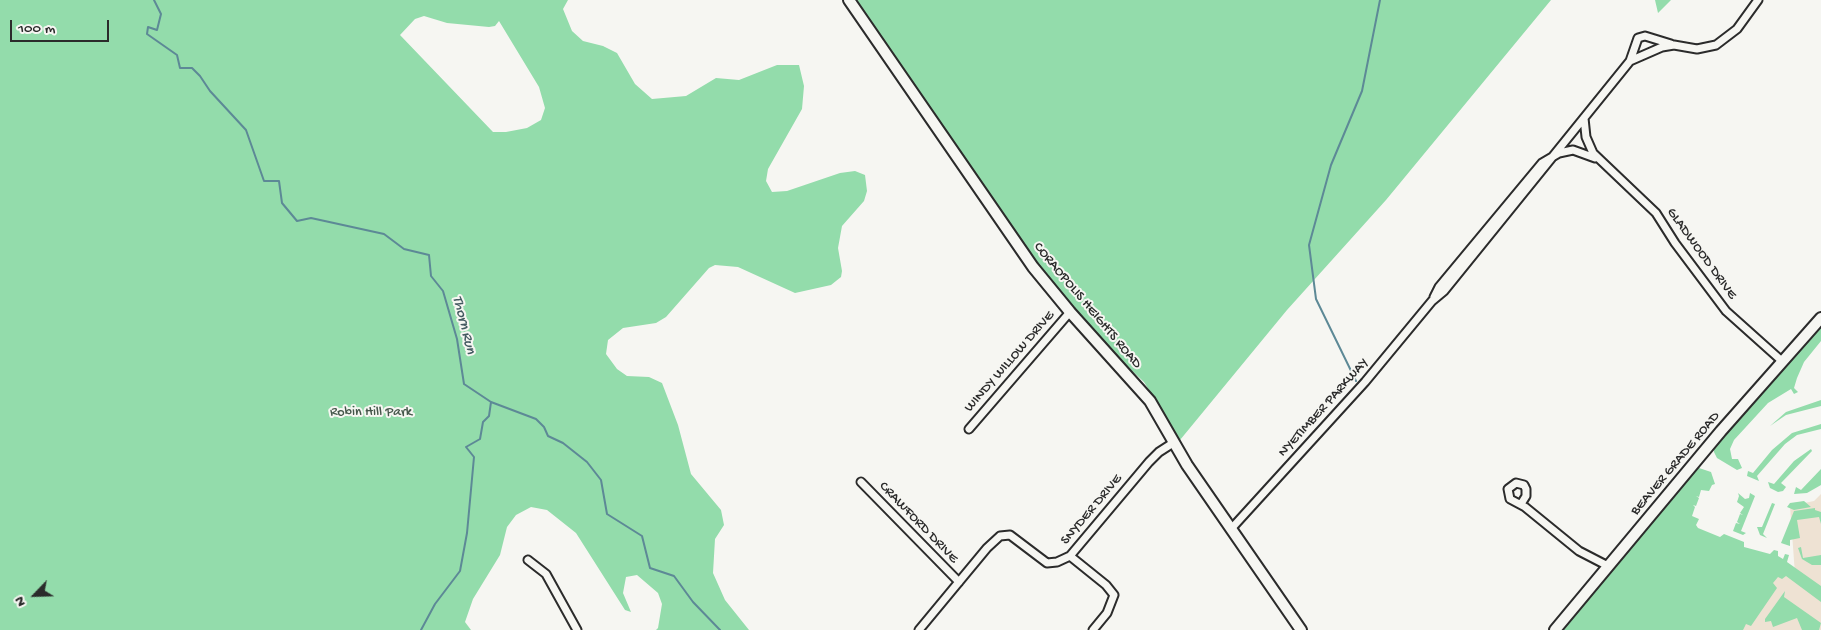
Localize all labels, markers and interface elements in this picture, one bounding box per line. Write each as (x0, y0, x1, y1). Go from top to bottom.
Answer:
scale bar (12, 10, 111, 42)
text: 100 m (18, 20, 55, 38)
street label: GLADWOOD DRIVE (1662, 205, 1740, 303)
street label: CORAOPOLIS HEIGHTS ROAD (1029, 239, 1145, 373)
water label: Thorn Run (447, 294, 479, 356)
street label: WINDY WILLOW DRIVE (961, 308, 1059, 416)
street label: NYETIMBER PARKWAY (1275, 355, 1373, 461)
park label: Robin Hill Park (330, 405, 412, 421)
street label: BEAVER GRADE ROAD (1628, 409, 1724, 519)
street label: SNYDER DRIVE (1058, 471, 1126, 549)
street label: CRAWFORD DRIVE (875, 479, 961, 567)
north arrow (10, 570, 60, 620)
text: N (11, 594, 30, 609)

